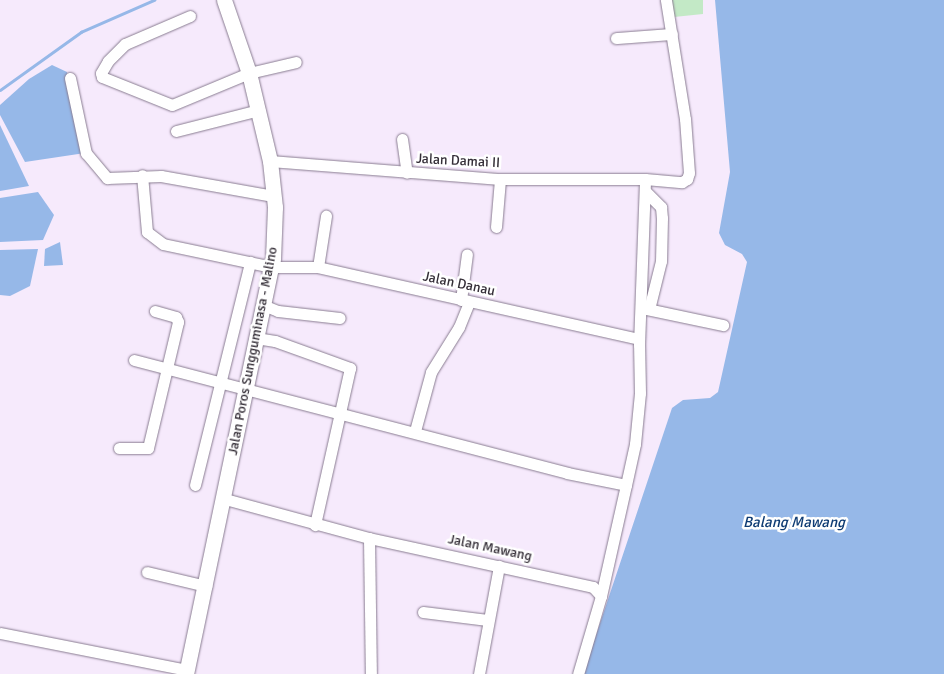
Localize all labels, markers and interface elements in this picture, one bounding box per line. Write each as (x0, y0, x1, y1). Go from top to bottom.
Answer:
street label: Jalan Damai II (415, 150, 501, 172)
street label: Jalan Poros Sungguminasa - Malino (225, 245, 281, 457)
street label: Jalan Danau (421, 268, 497, 300)
water label: Balang Mawang (743, 514, 845, 532)
street label: Jalan Mawang (447, 531, 533, 565)

